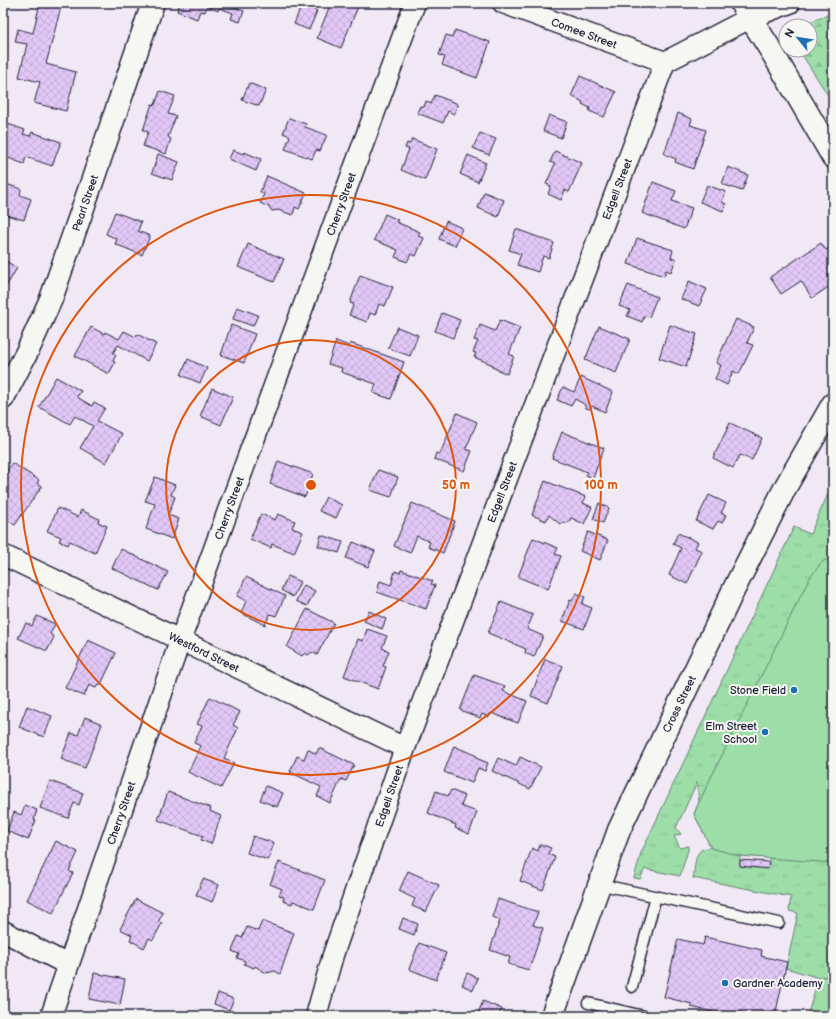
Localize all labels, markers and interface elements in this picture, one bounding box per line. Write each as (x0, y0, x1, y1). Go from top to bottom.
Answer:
street label: Comee Street (549, 16, 619, 52)
north arrow (778, 18, 818, 58)
text: N (782, 26, 797, 40)
street label: Edgell Street (600, 156, 635, 222)
street label: Cherry Street (324, 170, 359, 237)
street label: Pearl Street (70, 173, 101, 233)
street label: Edgell Street (485, 459, 520, 525)
street label: Cherry Street (212, 474, 247, 541)
centre of rings (304, 478, 318, 492)
text: 50 m (442, 478, 470, 493)
text: 100 m (584, 478, 618, 493)
street label: Westford Street (166, 630, 242, 675)
street label: Cross Street (660, 673, 699, 735)
place label: Stone Field (730, 684, 786, 697)
marker: Stone Field (789, 685, 799, 695)
place label: Elm Street School (705, 720, 758, 746)
marker: Elm Street School (760, 727, 770, 737)
street label: Edgell Street (373, 763, 406, 829)
street label: Cherry Street (105, 779, 139, 847)
place label: Gardner Academy (733, 977, 823, 990)
marker: Gardner Academy (720, 978, 730, 988)

